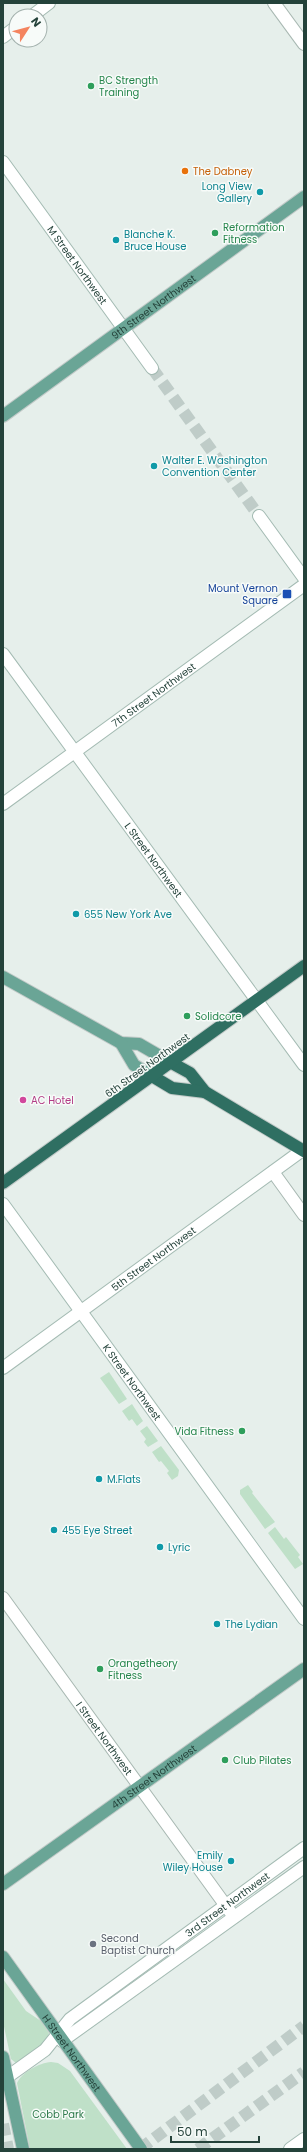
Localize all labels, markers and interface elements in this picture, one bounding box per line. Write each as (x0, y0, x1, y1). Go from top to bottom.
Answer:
north arrow (8, 8, 48, 48)
text: N (27, 14, 45, 30)
place label: BC Strength Training (99, 73, 158, 100)
marker: BC Strength Training (86, 81, 96, 91)
place label: The Dabney (193, 164, 253, 179)
marker: The Dabney (180, 166, 190, 176)
place label: Long View Gallery (202, 179, 253, 206)
marker: Long View Gallery (255, 187, 265, 197)
place label: Reformation Fitness (223, 220, 285, 247)
street label: M Street Northwest (43, 223, 111, 308)
place label: Blanche K. Bruce House (124, 227, 186, 254)
marker: Reformation Fitness (210, 228, 220, 238)
marker: Blanche K. Bruce House (111, 235, 121, 245)
street label: 9th Street Northwest (108, 271, 199, 343)
place label: Walter E. Washington Convention Center (162, 453, 267, 480)
marker: Walter E. Washington Convention Center (149, 461, 159, 471)
place label: Mount Vernon Square (208, 581, 278, 608)
marker: Mount Vernon Square (281, 588, 293, 600)
street label: 7th Street Northwest (109, 659, 199, 731)
street label: L Street Northwest (121, 820, 186, 901)
place label: 655 New York Ave (84, 907, 172, 922)
marker: 655 New York Ave (71, 909, 81, 919)
place label: Solidcore (195, 1009, 241, 1024)
marker: Solidcore (182, 1011, 192, 1021)
street label: 6th Street Northwest (102, 1029, 193, 1101)
place label: AC Hotel (31, 1093, 74, 1108)
marker: AC Hotel (18, 1095, 28, 1105)
street label: 5th Street Northwest (108, 1223, 199, 1295)
street label: K Street Northwest (99, 1341, 165, 1424)
place label: Vida Fitness (174, 1424, 234, 1439)
marker: Vida Fitness (237, 1426, 247, 1436)
place label: M.Flats (107, 1472, 141, 1487)
marker: M.Flats (94, 1474, 104, 1484)
place label: 455 Eye Street (62, 1523, 133, 1538)
marker: 455 Eye Street (49, 1525, 59, 1535)
place label: Lyric (168, 1540, 190, 1555)
marker: Lyric (155, 1542, 165, 1552)
place label: The Lydian (225, 1617, 278, 1632)
marker: The Lydian (212, 1619, 222, 1629)
place label: Orangetheory Fitness (108, 1656, 178, 1683)
marker: Orangetheory Fitness (95, 1664, 105, 1674)
street label: I Street Northwest (72, 1699, 136, 1779)
street label: 4th Street Northwest (108, 1741, 200, 1812)
place label: Club Pilates (233, 1753, 292, 1768)
marker: Club Pilates (220, 1755, 230, 1765)
place label: Emily Wiley House (163, 1848, 223, 1875)
marker: Emily Wiley House (226, 1856, 236, 1866)
street label: 3rd Street Northwest (182, 1868, 273, 1941)
place label: Second Baptist Church (101, 1931, 175, 1958)
marker: Second Baptist Church (88, 1939, 98, 1949)
street label: H Street Northwest (39, 2011, 105, 2095)
park label: Cobb Park (32, 2107, 85, 2122)
scale bar (171, 2118, 259, 2144)
text: 50 m (177, 2123, 208, 2140)

